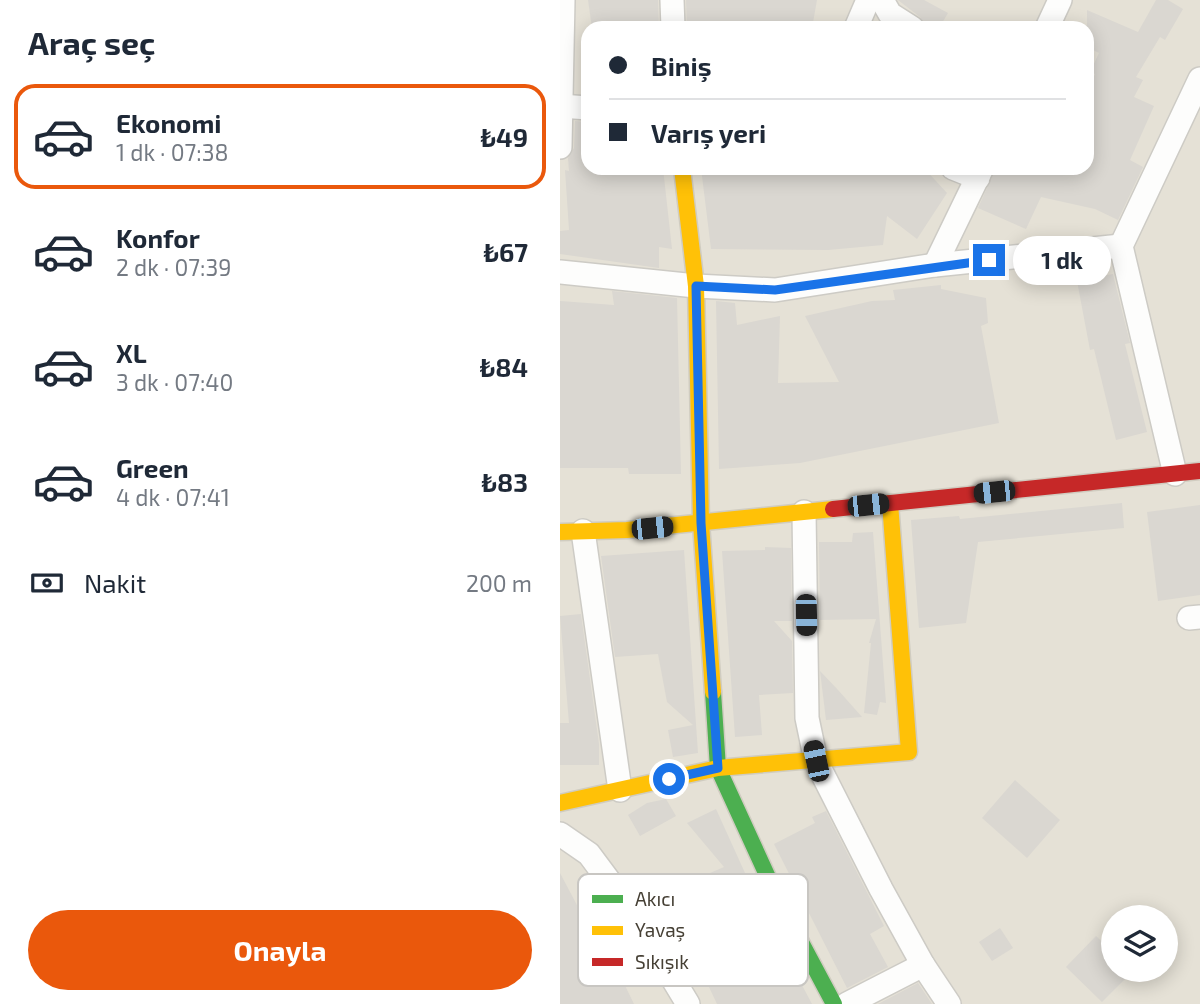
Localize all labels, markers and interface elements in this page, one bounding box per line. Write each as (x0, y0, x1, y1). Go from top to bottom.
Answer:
text: Araç seç (28, 23, 155, 61)
text: Biniş (651, 50, 711, 81)
icon: car (32, 105, 95, 168)
text: Ekonomi (116, 107, 222, 138)
text: Varış yeri (651, 117, 766, 148)
text: ₺49 (481, 121, 528, 152)
text: 1 dk · 07:38 (116, 138, 228, 166)
icon: car (32, 220, 95, 283)
text: Konfor (116, 222, 200, 253)
text: ₺67 (483, 236, 528, 267)
callout: 1 dk (1013, 236, 1112, 284)
route end (973, 244, 1005, 276)
text: 1 dk (1041, 246, 1083, 274)
text: 2 dk · 07:39 (116, 253, 231, 281)
icon: car (32, 335, 95, 398)
text: XL (116, 337, 147, 368)
text: ₺84 (480, 351, 528, 382)
text: 3 dk · 07:40 (116, 368, 233, 396)
icon: car (32, 450, 95, 513)
text: Green (116, 452, 189, 483)
text: ₺83 (482, 466, 528, 497)
car (973, 479, 1016, 505)
text: 4 dk · 07:41 (116, 483, 230, 511)
car (847, 492, 890, 518)
car (631, 515, 674, 541)
icon: cash (28, 564, 66, 602)
text: Nakit (84, 567, 146, 598)
text: 200 m (466, 569, 532, 597)
car (796, 594, 817, 636)
car (802, 738, 831, 784)
route start (653, 763, 685, 795)
legend (578, 874, 808, 986)
text: Akıcı (635, 887, 675, 910)
map controls (1101, 905, 1178, 982)
button: layers (1101, 905, 1178, 982)
button: Onayla (28, 910, 532, 990)
text: Yavaş (635, 918, 685, 942)
text: Sıkışık (635, 950, 689, 974)

